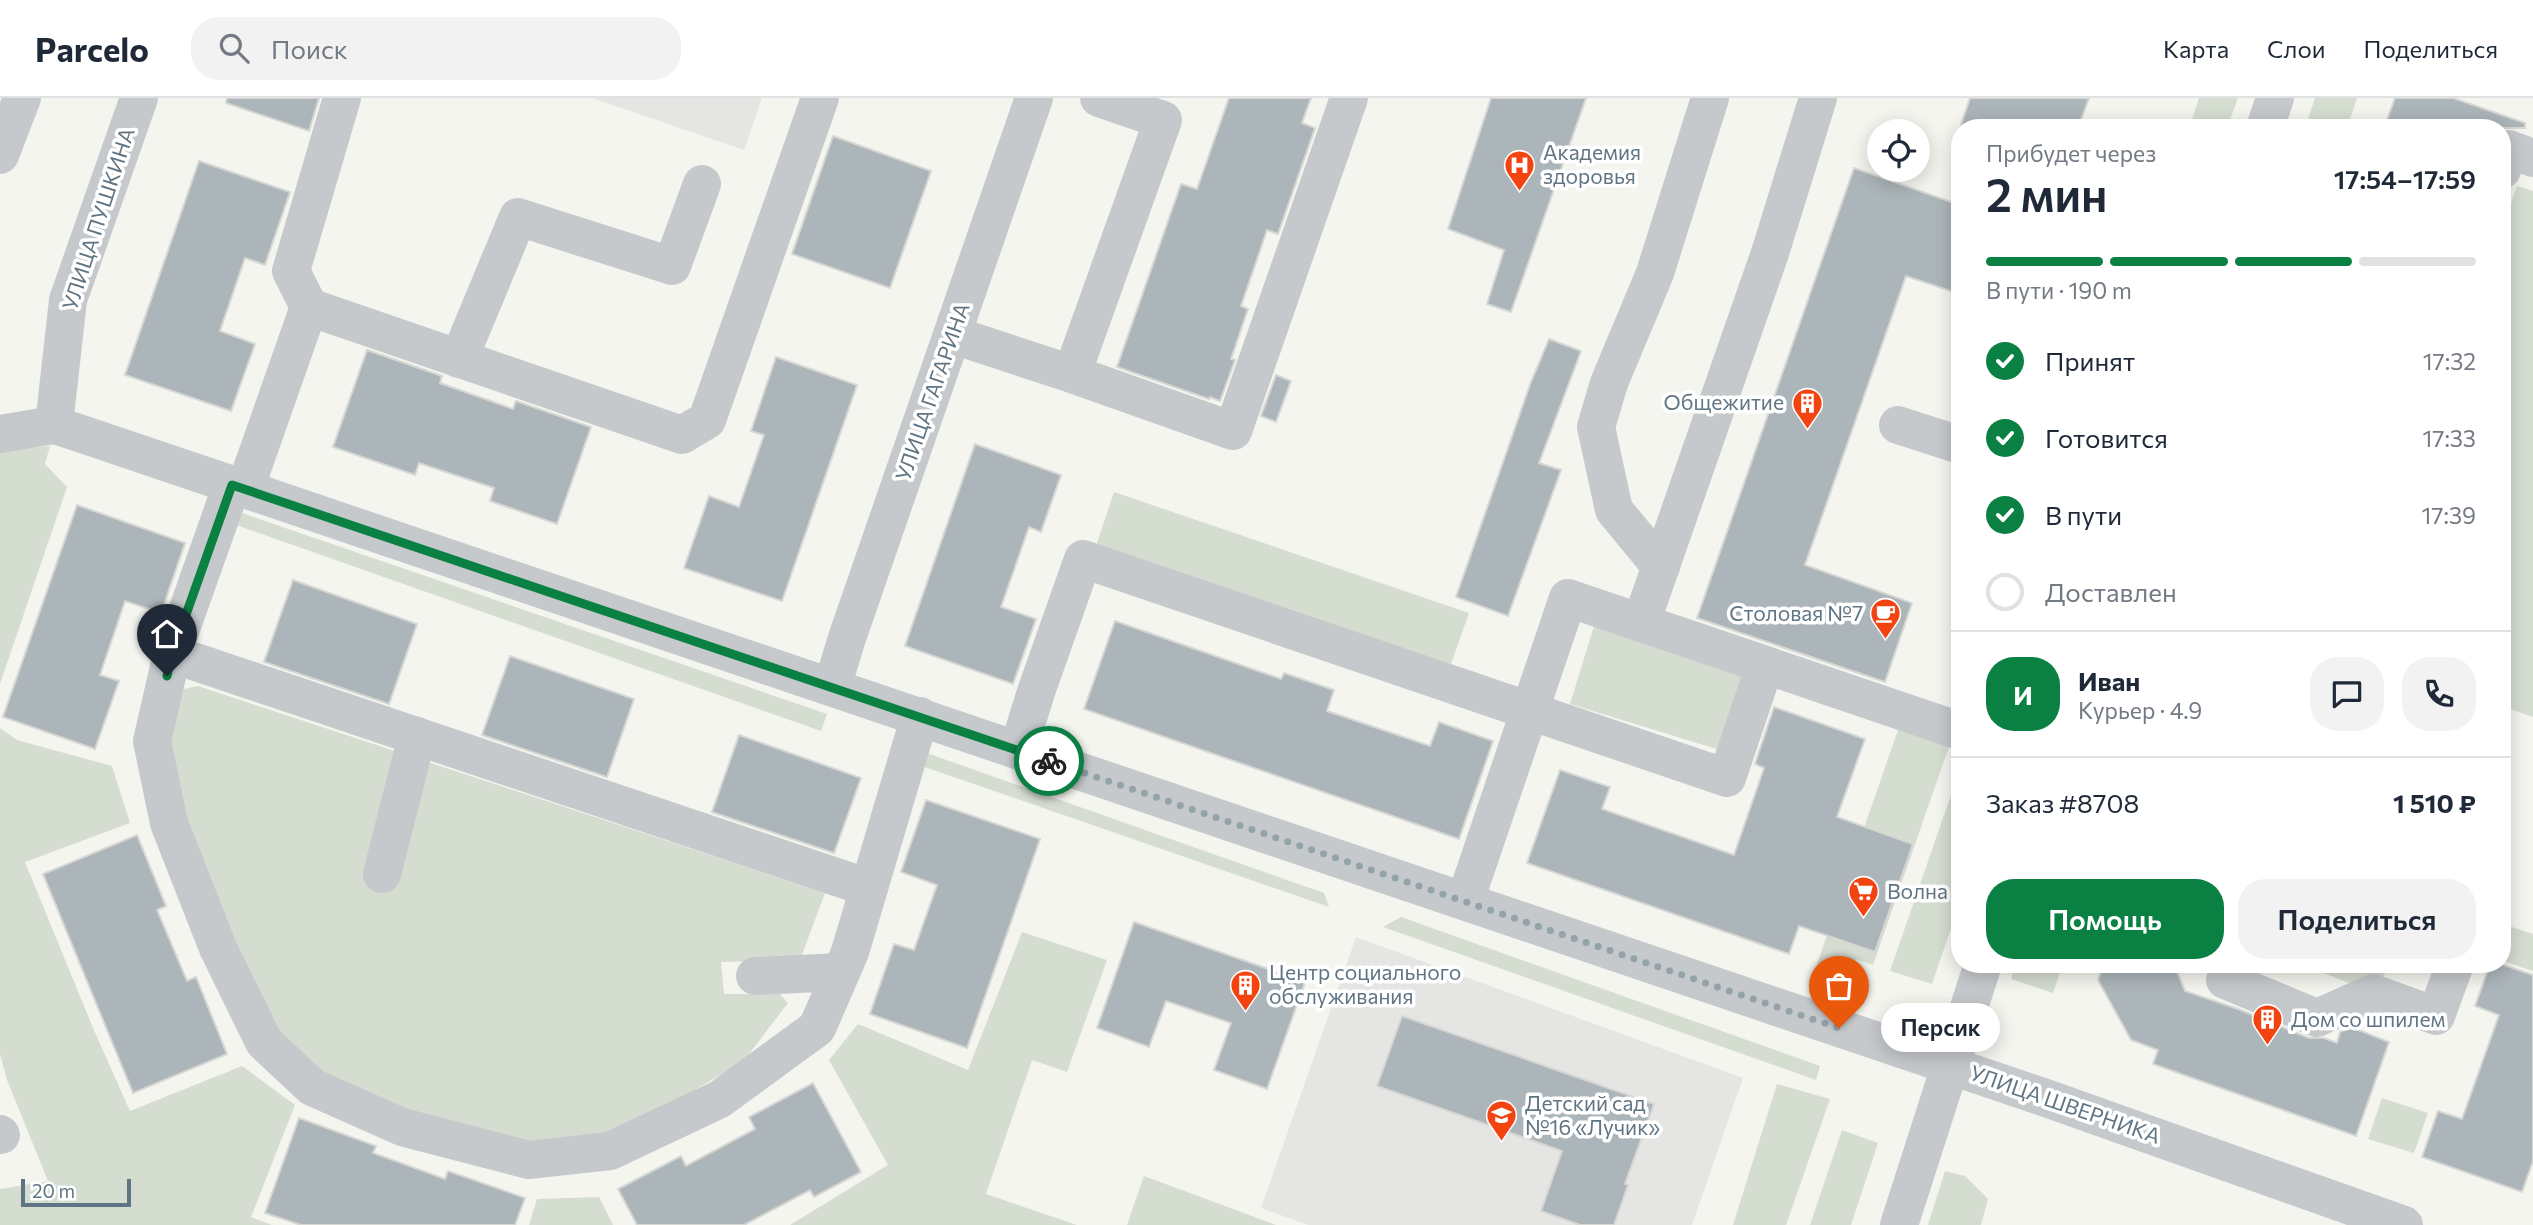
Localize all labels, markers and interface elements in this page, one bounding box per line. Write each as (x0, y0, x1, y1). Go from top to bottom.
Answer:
search box (191, 17, 681, 80)
text: Parcelo (35, 28, 149, 69)
icon: search (215, 29, 253, 67)
text: Поиск (271, 33, 348, 64)
text: Карта (2163, 34, 2229, 63)
text: Слои (2267, 34, 2325, 63)
text: Поделиться (2363, 34, 2498, 63)
map controls (1867, 119, 1930, 182)
button: locate (1867, 119, 1930, 182)
street label: УЛИЦА ПУШКИНА (56, 124, 139, 313)
place label: Академия здоровья (1543, 139, 1641, 188)
text: Прибудет через (1986, 139, 2156, 167)
hospital icon: Академия здоровья (1503, 148, 1537, 192)
text: 17:54–17:59 (2334, 163, 2476, 194)
text: 2 мин (1986, 165, 2108, 221)
text: В пути · 190 m (1986, 276, 2132, 304)
street label: УЛИЦА ГАГАРИНА (889, 299, 974, 484)
icon: check (1986, 342, 2024, 380)
text: Принят (2045, 345, 2135, 376)
text: 17:32 (2423, 347, 2476, 375)
building icon: Общежитие (1790, 386, 1824, 430)
place label: Общежитие (1664, 389, 1784, 414)
icon: check (1986, 419, 2024, 457)
text: Готовится (2045, 422, 2168, 453)
text: 17:33 (2422, 424, 2476, 452)
icon: check (1986, 496, 2024, 534)
text: В пути (2045, 499, 2122, 530)
text: 17:39 (2422, 501, 2476, 529)
text: Доставлен (2045, 576, 2177, 607)
cafe icon: Столовая №7 (1869, 597, 1903, 641)
place label: Столовая №7 (1729, 600, 1863, 625)
pin (137, 604, 197, 676)
icon: home (148, 615, 186, 653)
button: chat (2310, 657, 2384, 731)
button: phone (2402, 657, 2476, 731)
text: Иван (2078, 665, 2140, 696)
text: И (2013, 679, 2033, 710)
text: Курьер · 4.9 (2078, 696, 2202, 724)
courier (1014, 726, 1084, 796)
icon: bike (1030, 742, 1068, 780)
text: Заказ #8708 (1986, 787, 2139, 818)
text: 1 510 ₽ (2393, 787, 2476, 818)
supermarket icon: Волна (1847, 875, 1881, 919)
place label: Волна (1887, 878, 1948, 903)
button: Помощь (1986, 879, 2224, 959)
button: Поделиться (2238, 879, 2476, 959)
pin (1809, 956, 1869, 1028)
place label: Центр социального обслуживания (1269, 959, 1461, 1008)
icon: bag (1820, 967, 1858, 1005)
building icon: Центр социального обслуживания (1229, 968, 1263, 1012)
building icon: Дом со шпилем (2251, 1003, 2285, 1047)
callout: Персик (1881, 1004, 2000, 1052)
place label: Дом со шпилем (2291, 1006, 2445, 1031)
text: Персик (1900, 1013, 1981, 1041)
street label: УЛИЦА ШВЕРНИКА (1967, 1059, 2164, 1148)
place label: Детский сад №16 «Лучик» (1525, 1090, 1660, 1139)
school or university icon: Детский сад №16 «Лучик» (1485, 1099, 1519, 1143)
scale bar (21, 1176, 131, 1208)
text: 20 m (32, 1179, 75, 1202)

